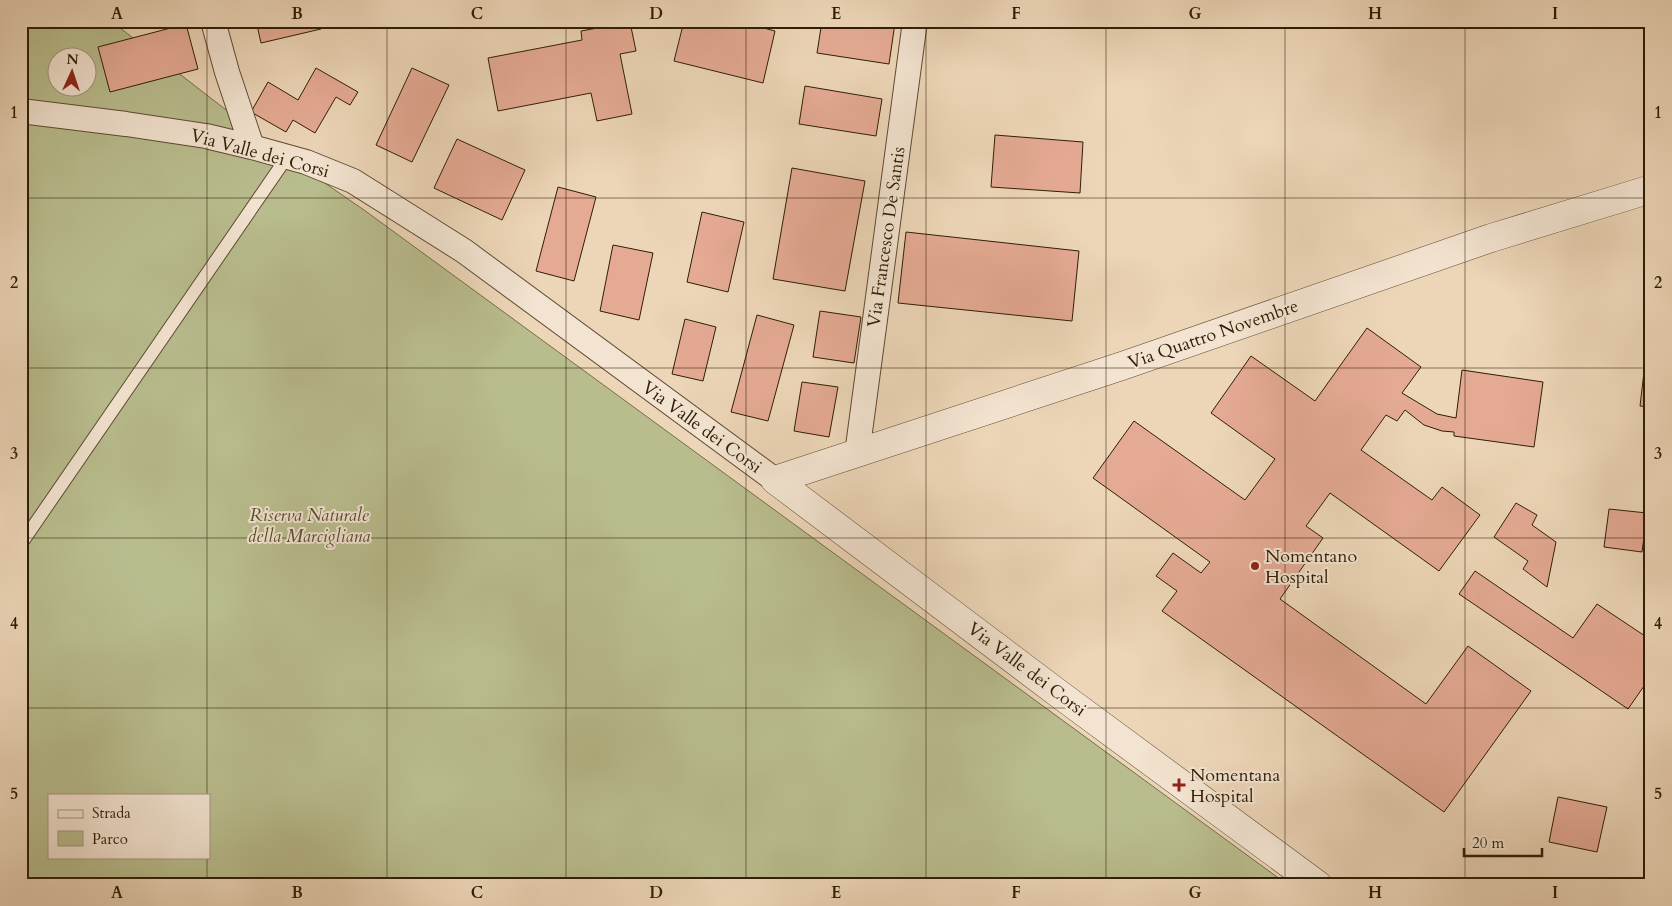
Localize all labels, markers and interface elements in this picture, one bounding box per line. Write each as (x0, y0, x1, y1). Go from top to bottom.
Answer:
text: A (111, 3, 123, 25)
text: B (291, 3, 303, 25)
text: C (471, 3, 483, 25)
text: D (649, 3, 663, 25)
text: E (831, 3, 841, 25)
text: F (1011, 3, 1021, 25)
text: G (1188, 3, 1202, 25)
text: H (1368, 3, 1382, 25)
text: I (1552, 3, 1558, 25)
north arrow (48, 48, 98, 98)
text: N (66, 50, 79, 69)
text: 1 (10, 102, 18, 124)
text: 1 (1654, 102, 1662, 124)
street label: Via Valle dei Corsi (188, 123, 332, 184)
street label: Via Francesco De Santis (861, 145, 912, 329)
text: 2 (10, 272, 18, 294)
text: 2 (1654, 272, 1662, 294)
street label: Via Quattro Novembre (1125, 294, 1302, 375)
street label: Via Valle dei Corsi (637, 375, 767, 480)
text: 3 (10, 443, 18, 465)
text: 3 (1654, 443, 1662, 465)
park label: Riserva Naturale della Marcigliana (248, 503, 370, 549)
place label: Nomentano Hospital (1265, 544, 1357, 590)
marker: Nomentano Hospital (1249, 560, 1261, 572)
text: 4 (10, 613, 18, 635)
text: 4 (1654, 613, 1662, 635)
street label: Via Valle dei Corsi (962, 616, 1091, 722)
place label: Nomentana Hospital (1190, 763, 1280, 809)
marker: Nomentana Hospital (1172, 778, 1186, 792)
text: 5 (10, 783, 18, 805)
text: 5 (1654, 783, 1662, 805)
legend (48, 794, 210, 858)
text: Strada (92, 803, 131, 823)
scale bar (1464, 826, 1542, 858)
text: Parco (92, 829, 128, 849)
text: 20 m (1472, 833, 1504, 853)
text: A (111, 882, 123, 904)
text: B (291, 882, 303, 904)
text: C (471, 882, 483, 904)
text: D (649, 882, 663, 904)
text: E (831, 882, 841, 904)
text: F (1011, 882, 1021, 904)
text: G (1188, 882, 1202, 904)
text: H (1368, 882, 1382, 904)
text: I (1552, 882, 1558, 904)

